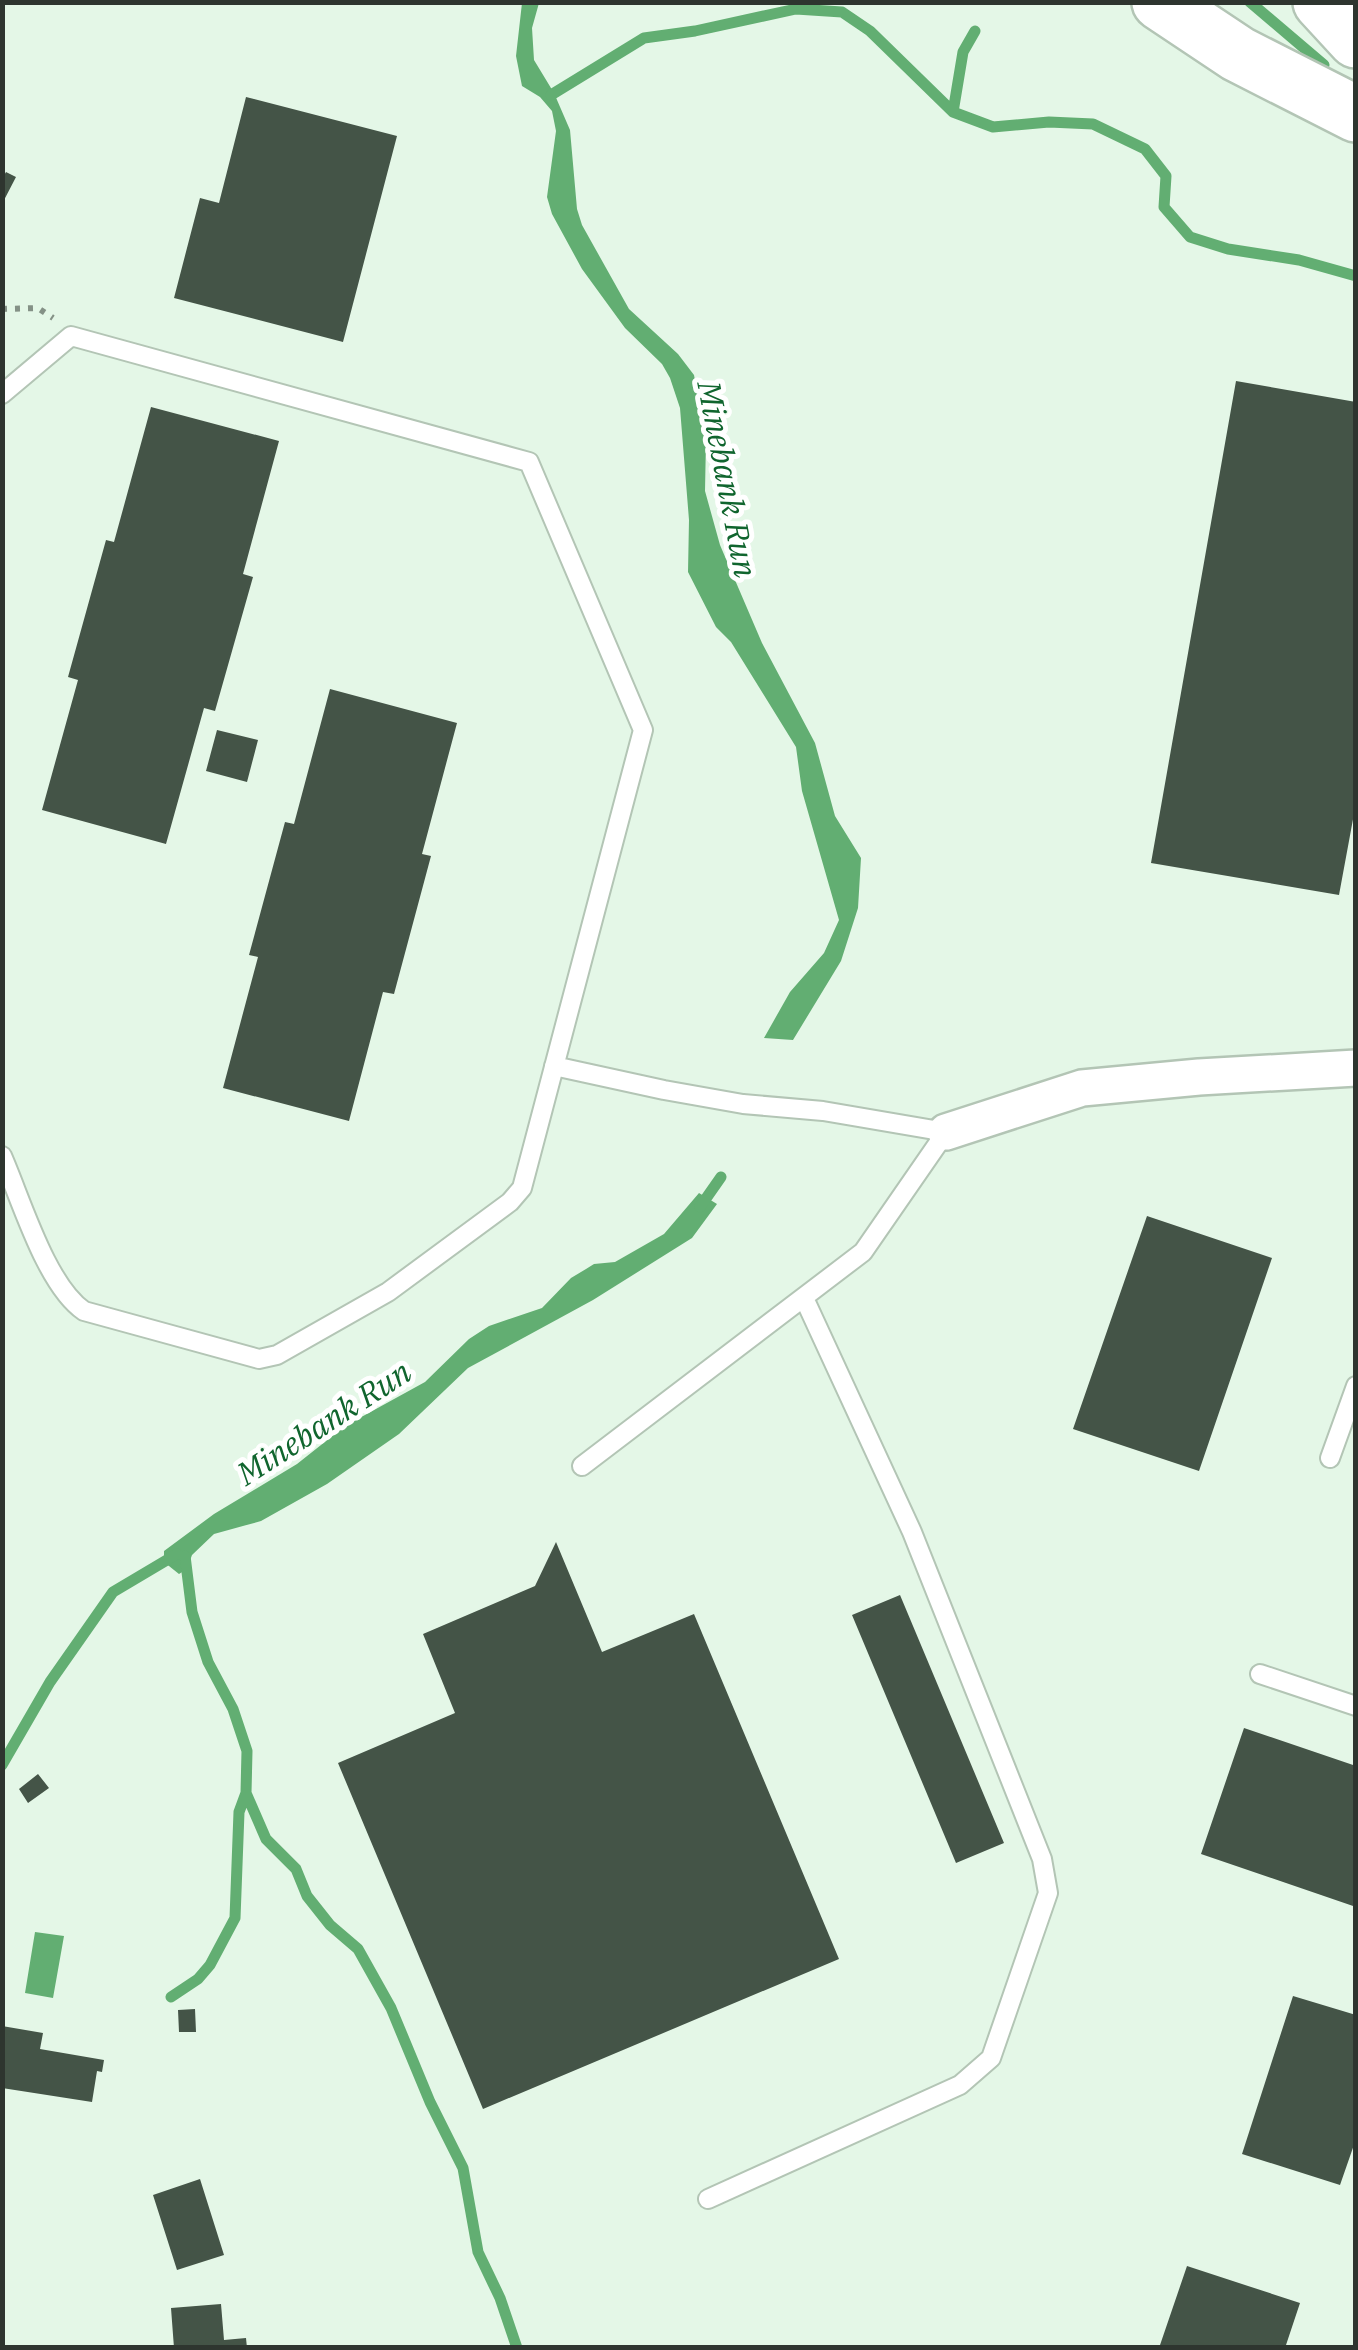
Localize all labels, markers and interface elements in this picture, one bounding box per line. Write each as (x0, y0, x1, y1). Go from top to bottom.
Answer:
water label: Minebank Run (688, 376, 768, 581)
water label: Minebank Run (228, 1350, 419, 1495)

